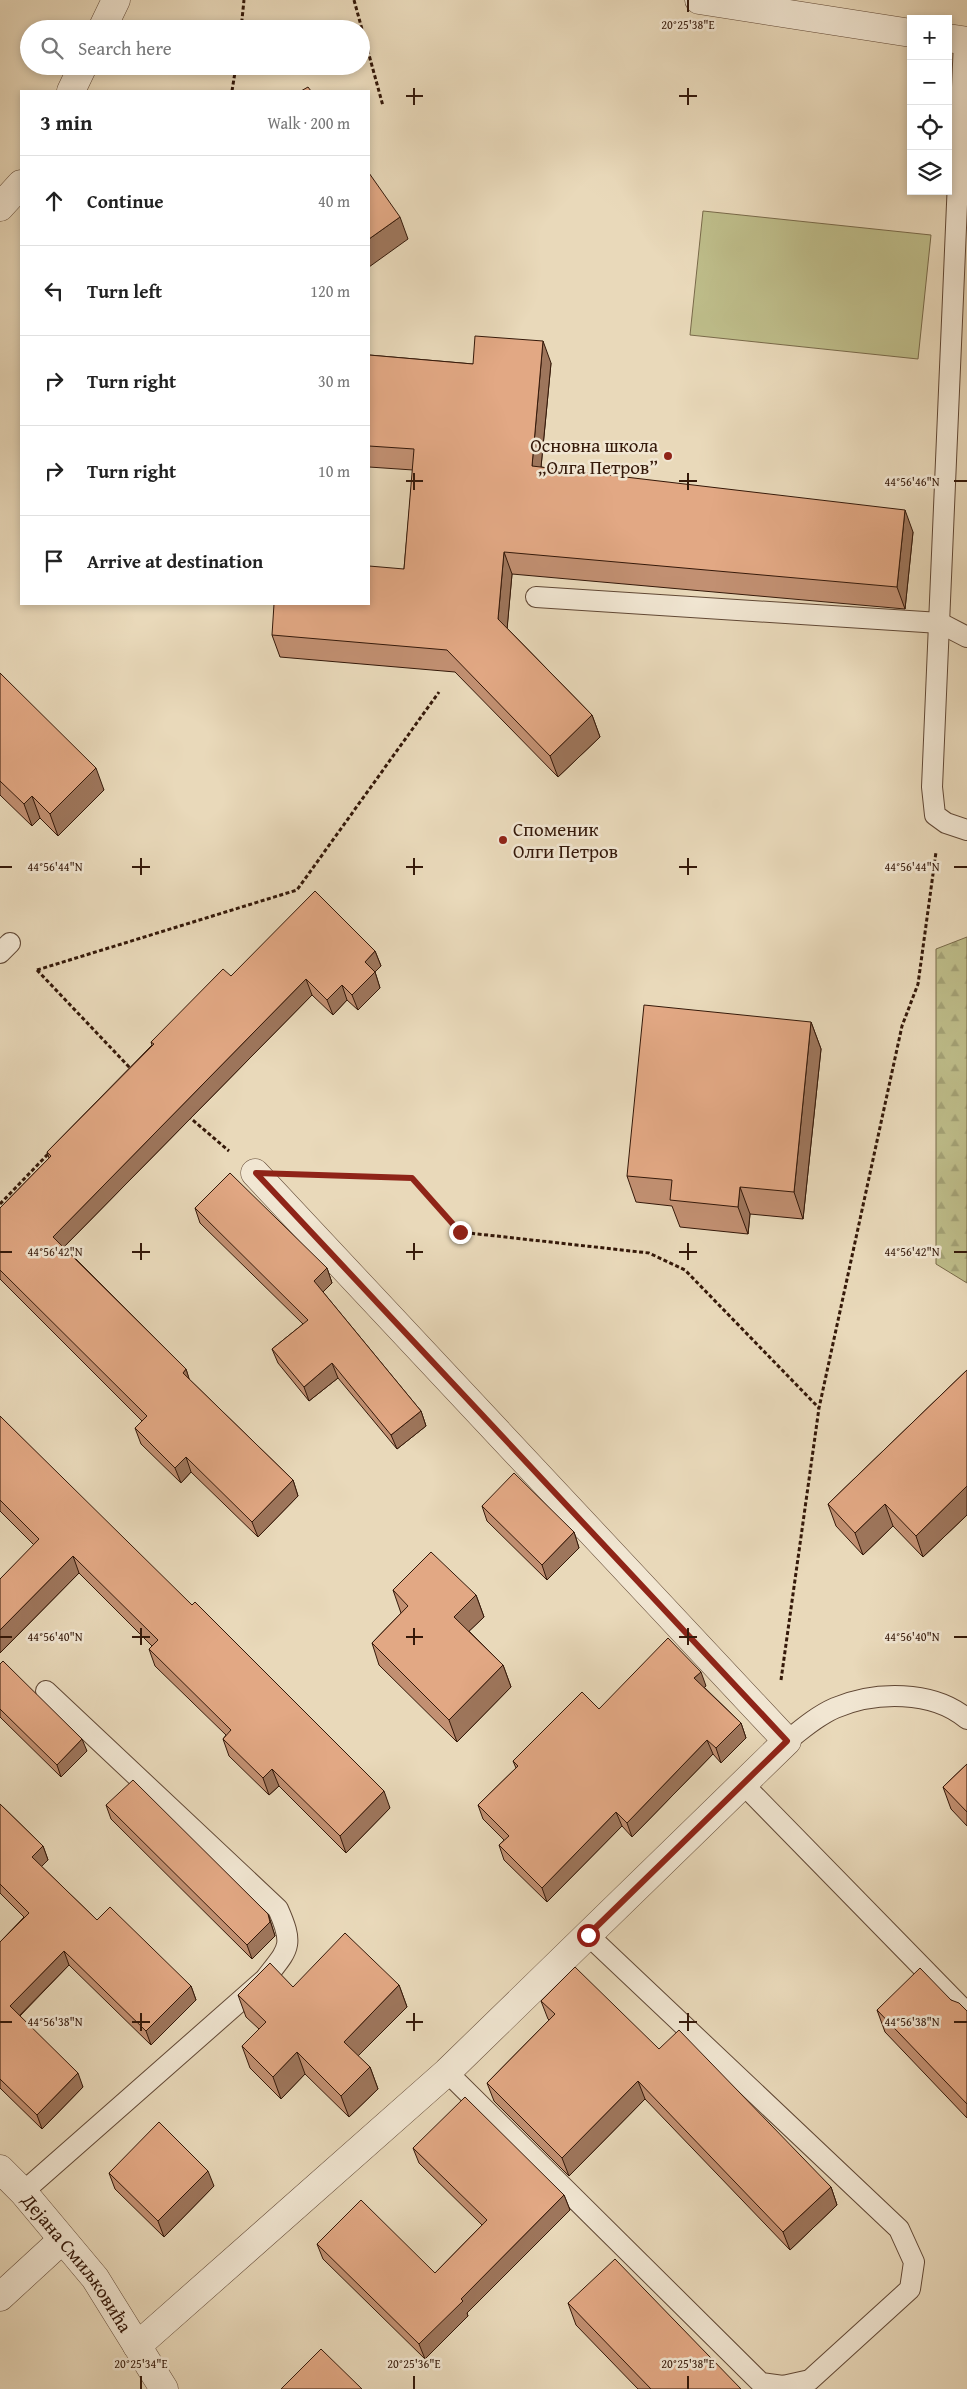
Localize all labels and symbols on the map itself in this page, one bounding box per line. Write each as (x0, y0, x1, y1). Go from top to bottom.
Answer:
text: 20°25'38"E (661, 16, 715, 33)
place label: Основна школа „Олга Петров” (530, 431, 658, 481)
marker: Основна школа „Олга Петров” (662, 450, 674, 462)
text: 44°56'46"N (884, 473, 940, 490)
place label: Споменик Олги Петров (513, 815, 618, 865)
marker: Споменик Олги Петров (497, 834, 509, 846)
text: 44°56'44"N (27, 858, 83, 875)
text: 44°56'44"N (884, 858, 940, 875)
route end (449, 1221, 472, 1244)
text: 44°56'42"N (27, 1243, 83, 1260)
text: 44°56'42"N (884, 1243, 940, 1260)
text: 44°56'40"N (27, 1628, 83, 1645)
text: 44°56'40"N (884, 1628, 940, 1645)
route start (577, 1924, 600, 1947)
text: 44°56'38"N (27, 2013, 83, 2030)
text: 44°56'38"N (884, 2013, 940, 2030)
street label: Дејана Смиљковића (15, 2186, 139, 2338)
text: 20°25'34"E (114, 2355, 168, 2372)
text: 20°25'36"E (387, 2355, 441, 2372)
text: 20°25'38"E (661, 2355, 715, 2372)

